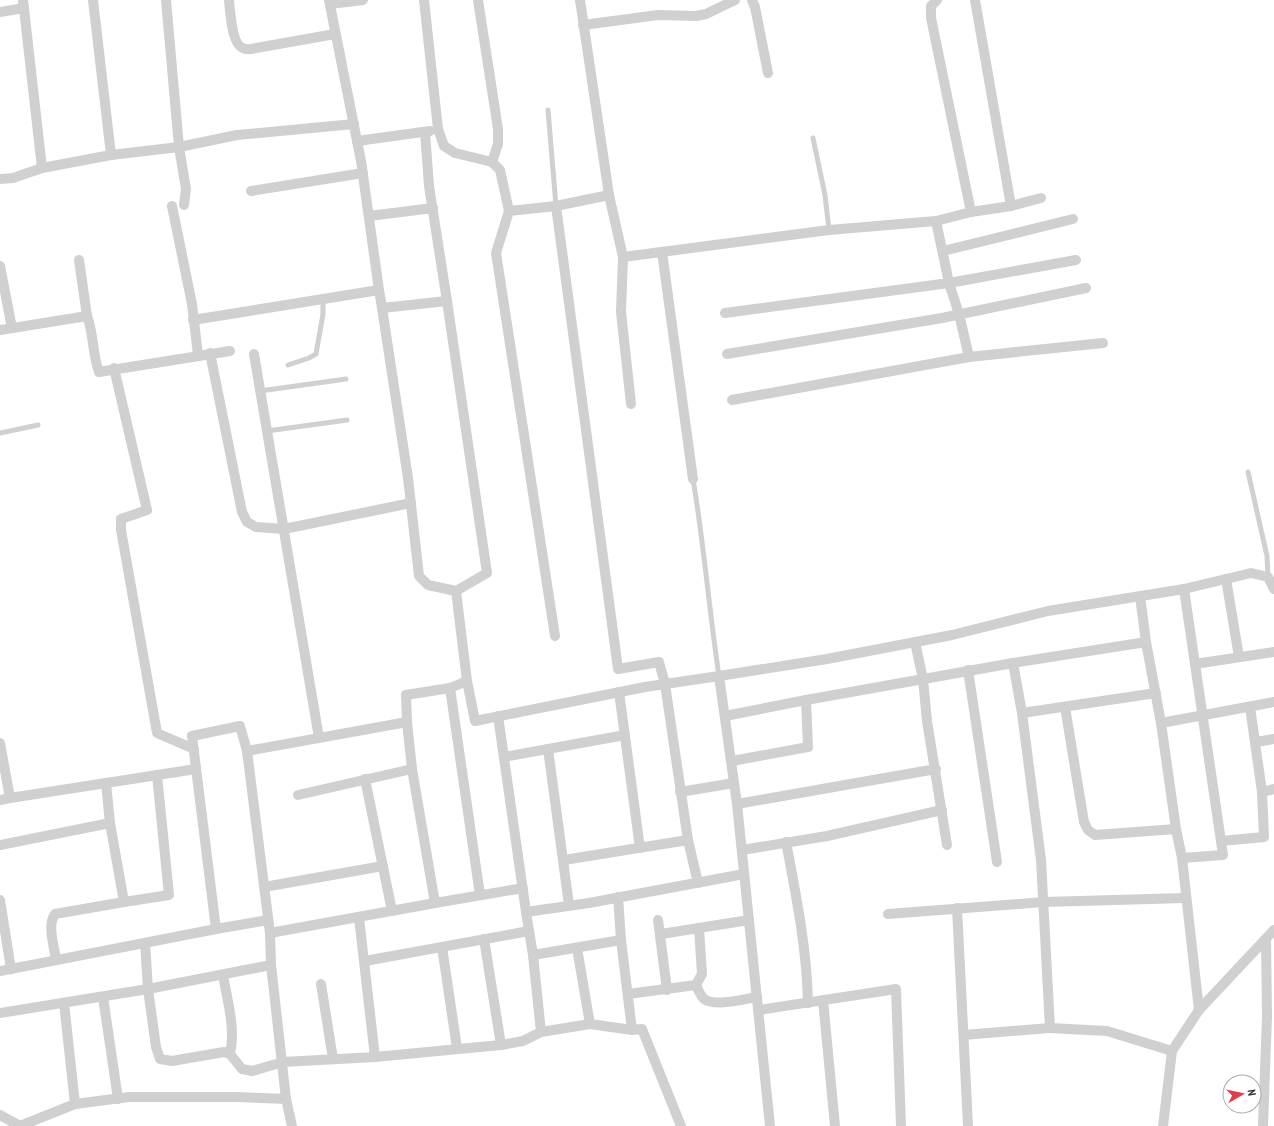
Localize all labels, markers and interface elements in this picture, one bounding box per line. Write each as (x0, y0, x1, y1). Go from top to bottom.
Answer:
north arrow (1222, 1074, 1262, 1114)
text: N (1244, 1088, 1259, 1097)

